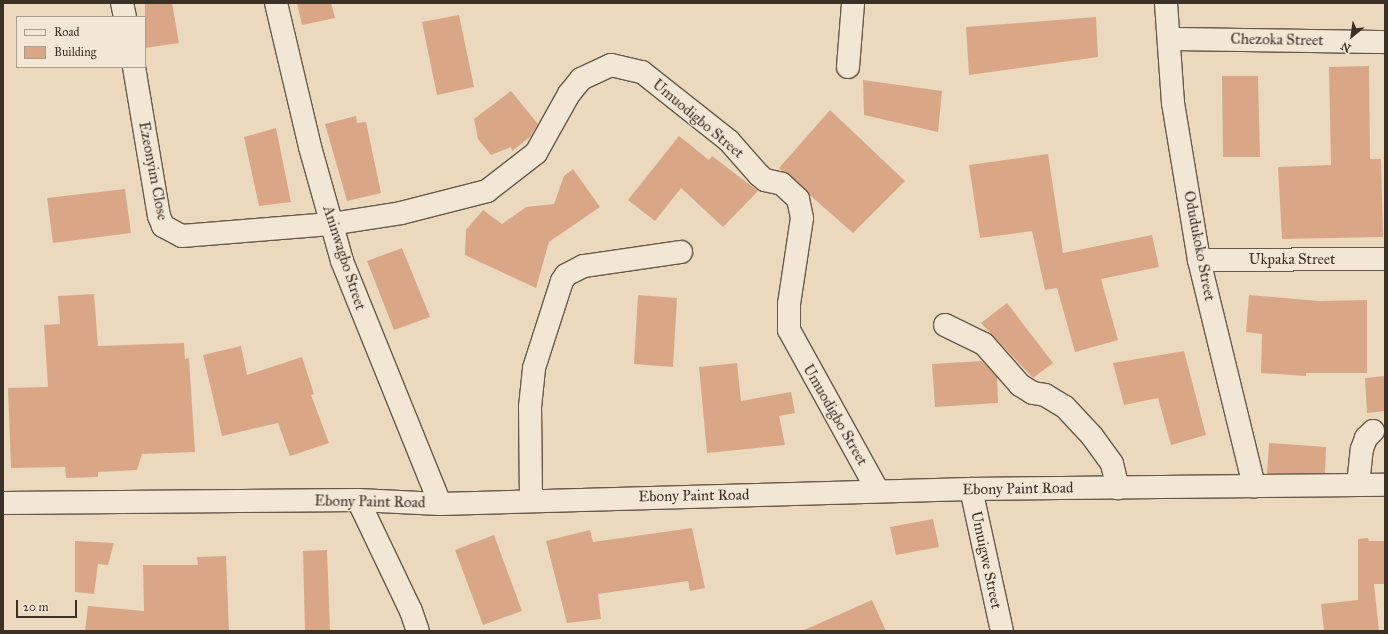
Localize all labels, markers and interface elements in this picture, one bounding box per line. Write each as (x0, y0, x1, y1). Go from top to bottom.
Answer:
legend (16, 16, 146, 68)
north arrow (1332, 16, 1372, 56)
text: Road (54, 25, 80, 39)
street label: Chezoka Street (1230, 30, 1324, 50)
text: N (1339, 39, 1353, 55)
text: Building (54, 45, 96, 59)
street label: Umuodigbo Street (649, 76, 747, 162)
street label: Ezeonyim Close (135, 120, 171, 222)
street label: Odudukoko Street (1179, 189, 1219, 303)
street label: Aninwagbo Street (319, 203, 369, 313)
street label: Ukpaka Street (1249, 251, 1335, 269)
street label: Umuodigbo Street (799, 361, 871, 469)
street label: Ebony Paint Road (962, 479, 1074, 499)
street label: Ebony Paint Road (638, 486, 750, 506)
street label: Ebony Paint Road (314, 492, 426, 512)
street label: Umuigwe Street (967, 509, 1005, 611)
scale bar (18, 592, 79, 618)
text: 20 m (23, 600, 49, 614)

